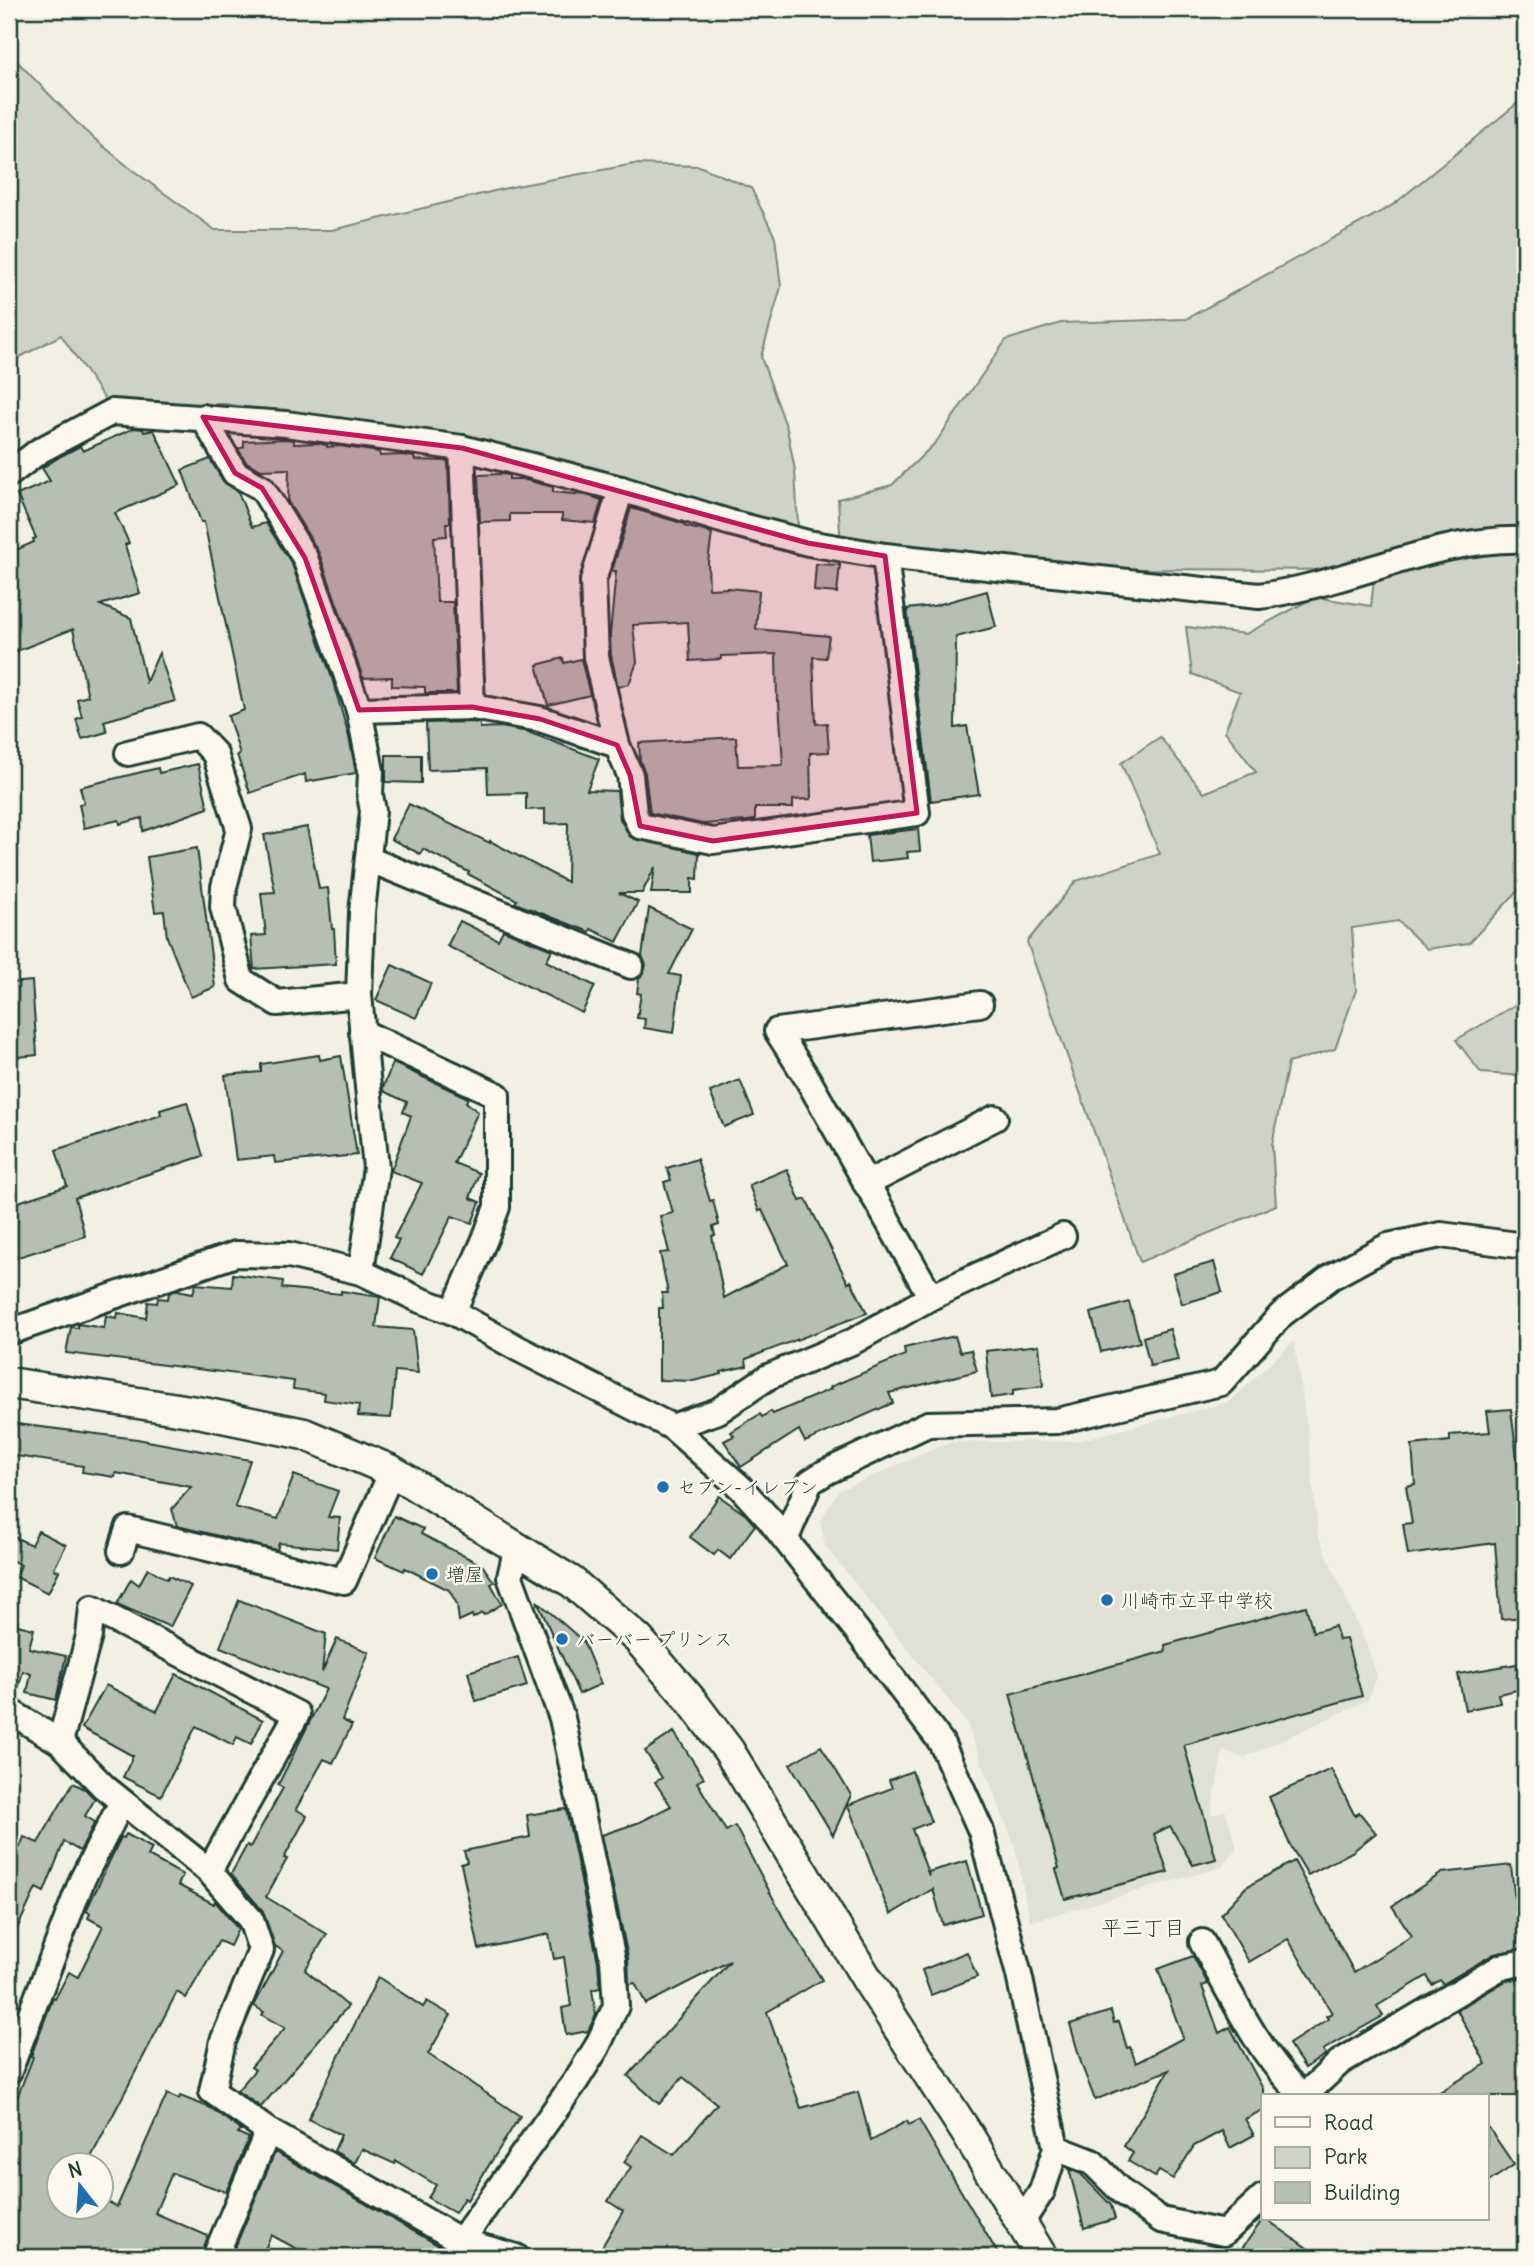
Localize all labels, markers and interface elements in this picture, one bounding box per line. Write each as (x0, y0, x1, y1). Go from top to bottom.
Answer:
place label: セブン-イレブン (677, 1475, 818, 1499)
marker: セブン-イレブン (655, 1479, 671, 1495)
place label: 増屋 (446, 1562, 484, 1586)
marker: 増屋 (424, 1566, 440, 1582)
place label: 川崎市立平中学校 (1121, 1588, 1273, 1612)
marker: 川崎市立平中学校 (1099, 1592, 1115, 1608)
place label: バーバー プリンス (576, 1627, 733, 1651)
marker: バーバー プリンス (554, 1631, 570, 1647)
district label: 平三丁目 (1101, 1914, 1185, 1941)
legend (1261, 2094, 1488, 2220)
text: Road (1324, 2109, 1373, 2136)
text: Park (1324, 2143, 1367, 2170)
north arrow (46, 2150, 116, 2220)
text: N (65, 2156, 85, 2183)
text: Building (1324, 2179, 1400, 2206)

